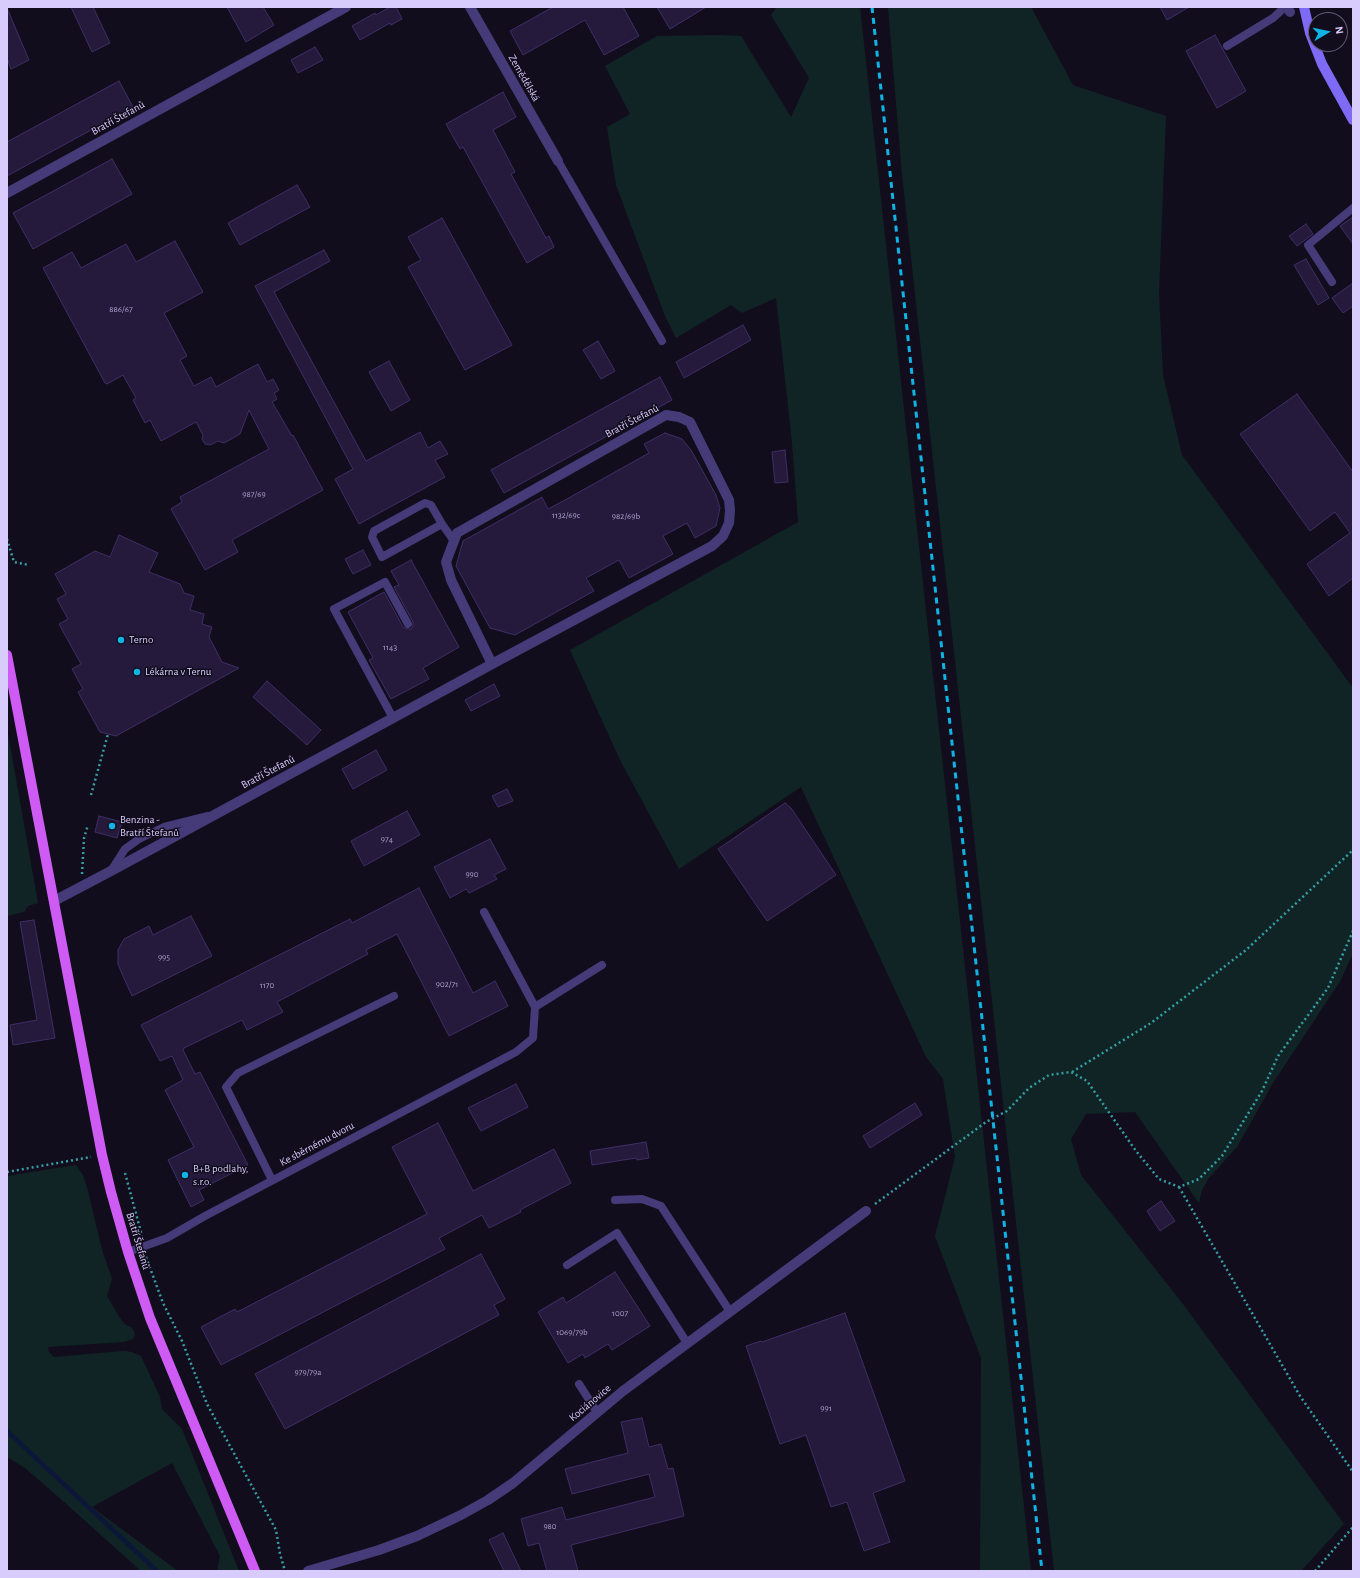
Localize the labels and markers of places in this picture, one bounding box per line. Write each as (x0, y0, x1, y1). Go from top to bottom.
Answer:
place label: Terno (129, 633, 153, 647)
marker: Terno (116, 635, 126, 645)
place label: Lékárna v Ternu (145, 665, 211, 679)
marker: Lékárna v Ternu (132, 667, 142, 677)
place label: Benzina - Bratří Štefanů (120, 813, 179, 839)
marker: Benzina - Bratří Štefanů (107, 821, 117, 831)
place label: B+B podlahy, s.r.o. (193, 1162, 248, 1188)
marker: B+B podlahy, s.r.o. (180, 1170, 190, 1180)

